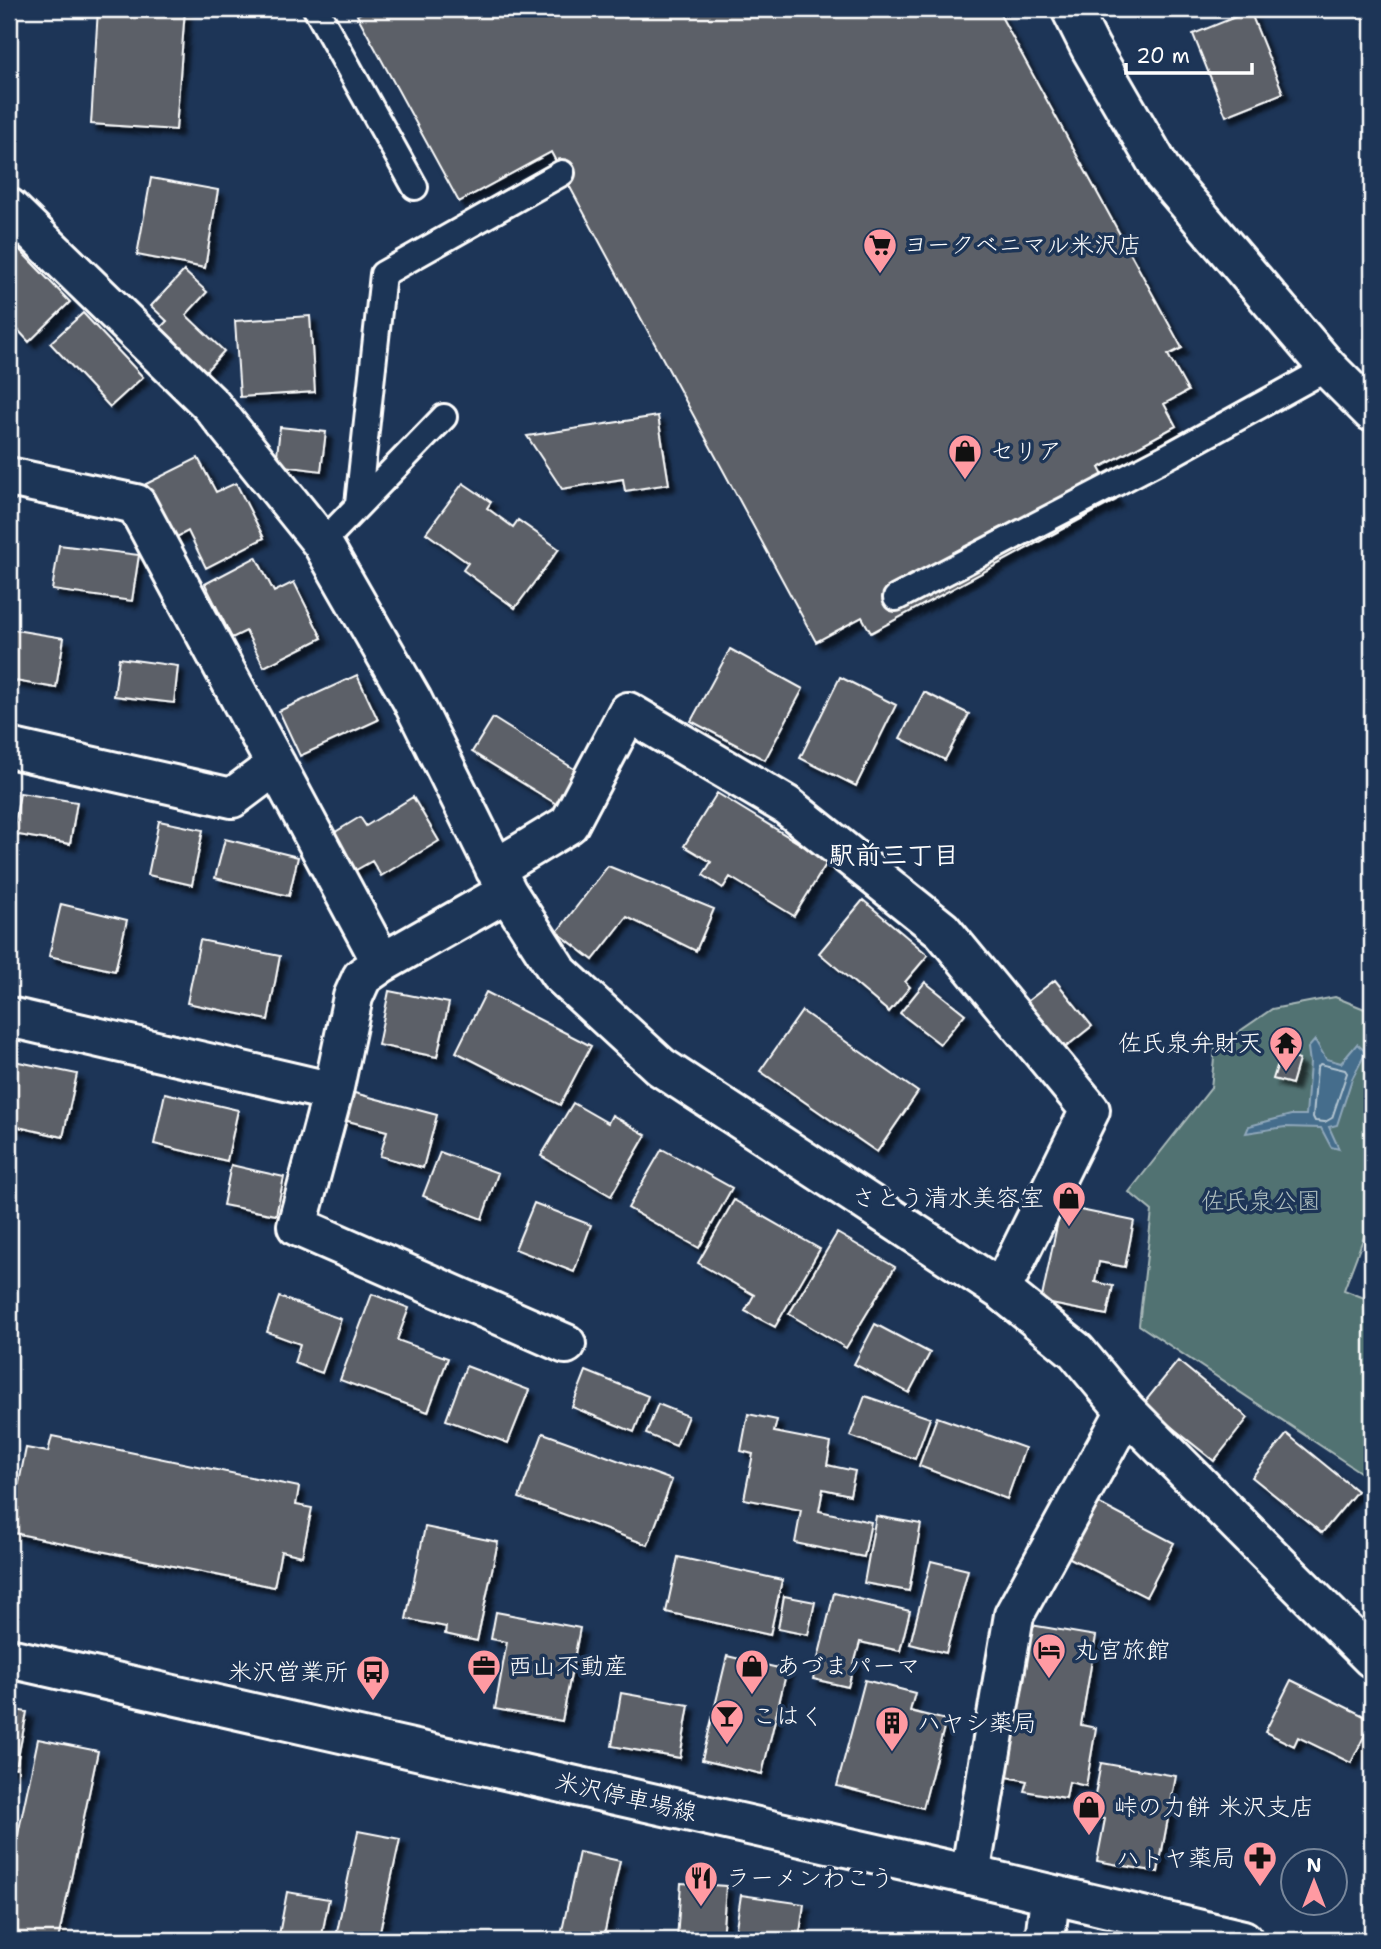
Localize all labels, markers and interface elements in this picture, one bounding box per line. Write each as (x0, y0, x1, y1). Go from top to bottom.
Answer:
scale bar (1126, 32, 1252, 76)
text: 20 m (1136, 42, 1190, 70)
supermarket icon: ヨークベニマル米沢店 (861, 226, 899, 275)
place label: ヨークベニマル米沢店 (904, 229, 1142, 261)
shop icon: セリア (946, 432, 984, 481)
place label: セリア (990, 435, 1062, 467)
district label: 駅前三丁目 (829, 837, 959, 872)
temple icon: 佐氏泉弁財天 (1267, 1024, 1305, 1073)
place label: 佐氏泉弁財天 (1118, 1027, 1262, 1059)
shop icon: さとう清水美容室 (1050, 1179, 1088, 1228)
place label: さとう清水美容室 (852, 1182, 1044, 1214)
park label: 佐氏泉公園 (1201, 1185, 1321, 1217)
hotel icon: 丸宮旅館 (1030, 1631, 1068, 1680)
place label: 丸宮旅館 (1074, 1634, 1170, 1666)
office icon: 西山不動産 (465, 1647, 503, 1696)
shop icon: あづまパーマ (733, 1647, 771, 1696)
place label: 西山不動産 (508, 1650, 628, 1682)
place label: あづまパーマ (776, 1650, 920, 1682)
bus stop icon: 米沢営業所 (354, 1653, 392, 1702)
place label: 米沢営業所 (228, 1656, 348, 1688)
bar icon: こはく (708, 1697, 746, 1746)
place label: こはく (752, 1700, 824, 1732)
building icon: ハヤシ薬局 (873, 1704, 911, 1753)
place label: ハヤシ薬局 (917, 1707, 1037, 1739)
street label: 米沢停車場線 (552, 1765, 700, 1829)
shop icon: 峠の力餅 米沢支店 (1070, 1788, 1108, 1837)
place label: 峠の力餅 米沢支店 (1114, 1791, 1314, 1823)
pharmacy icon: ハトヤ薬局 (1241, 1839, 1279, 1888)
place label: ハトヤ薬局 (1116, 1842, 1236, 1874)
north arrow (1280, 1848, 1350, 1918)
text: N (1306, 1853, 1322, 1878)
restaurant icon: ラーメンわこう (682, 1859, 720, 1908)
place label: ラーメンわこう (726, 1862, 894, 1894)

